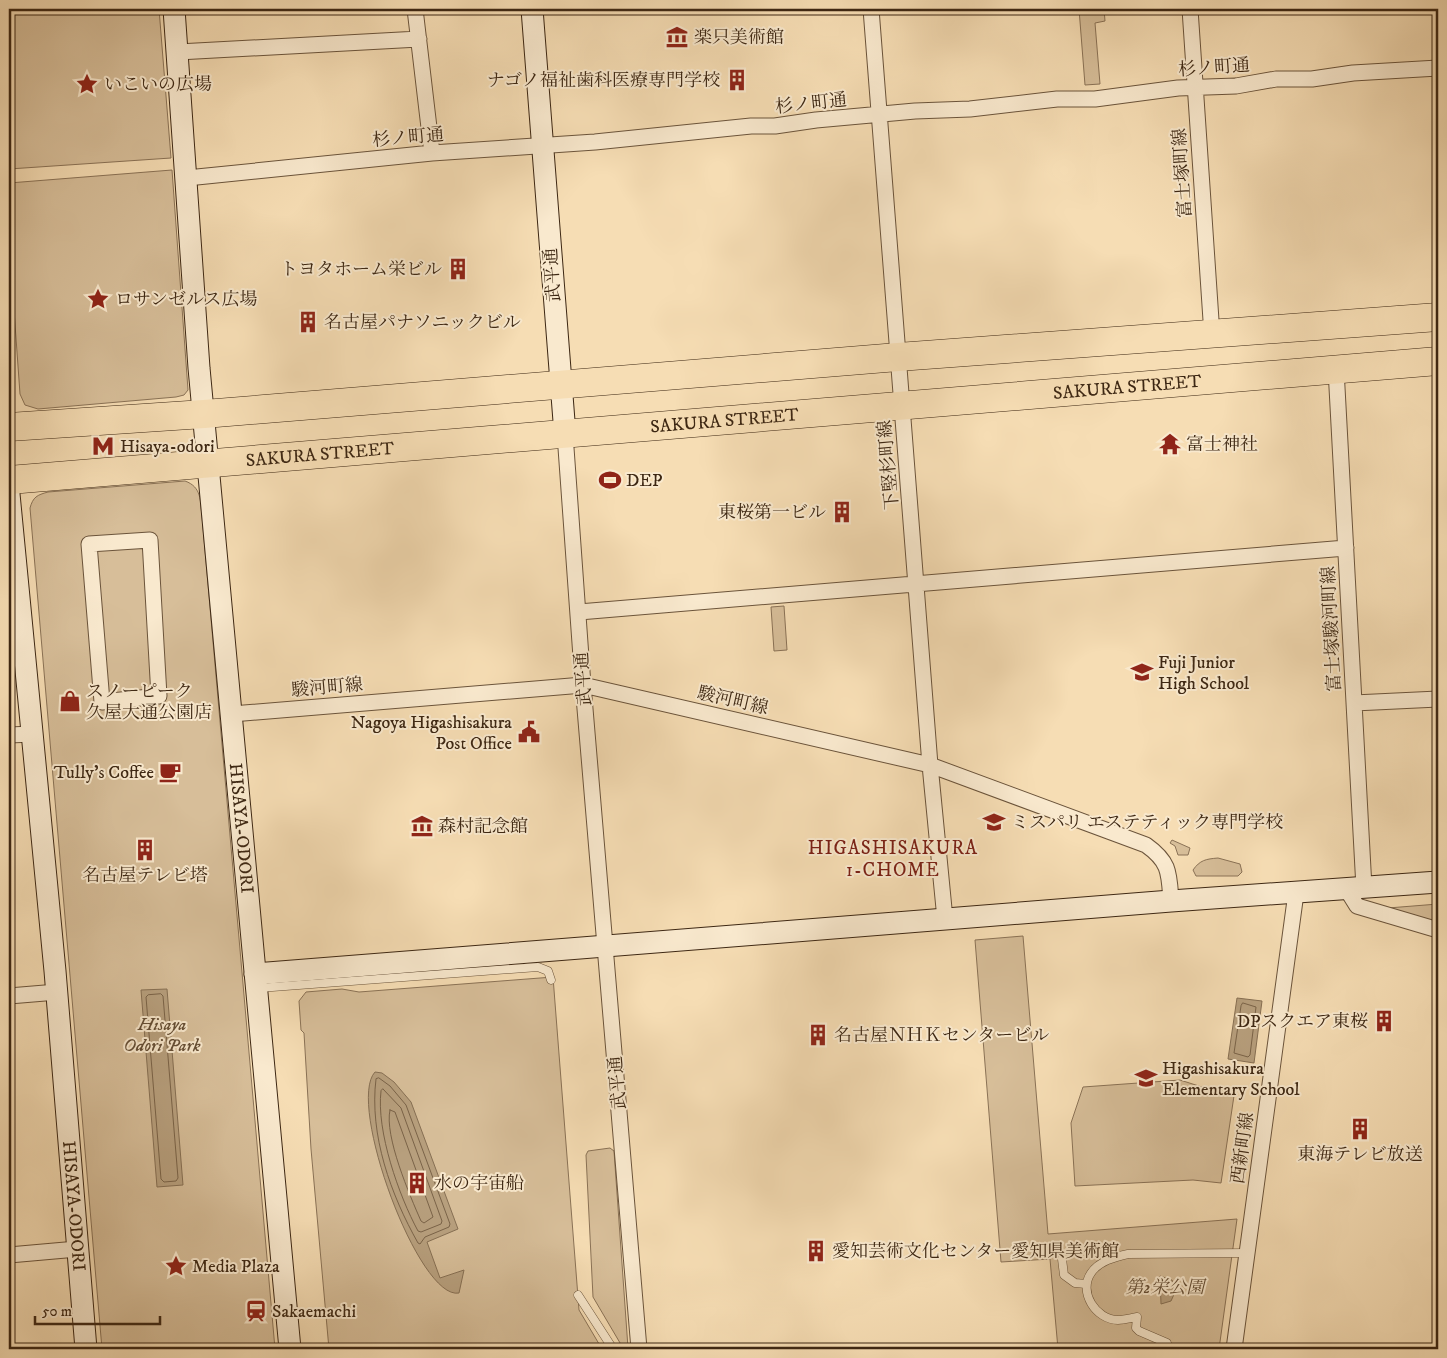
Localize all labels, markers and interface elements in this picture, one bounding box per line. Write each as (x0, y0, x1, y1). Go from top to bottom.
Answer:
museum icon: 楽只美術館 (664, 24, 690, 50)
place label: 楽只美術館 (694, 27, 784, 49)
street label: 杉ノ町通 (1177, 55, 1251, 81)
building icon: ナゴノ福祉歯科医療専門学校 (724, 67, 750, 93)
place label: ナゴノ福祉歯科医療専門学校 (487, 70, 720, 92)
place icon: いこいの広場 (74, 71, 100, 97)
place label: いこいの広場 (104, 74, 212, 96)
street label: 杉ノ町通 (774, 89, 848, 119)
street label: 杉ノ町通 (371, 124, 445, 152)
street label: 富士塚町線 (1169, 127, 1197, 219)
street label: 武平通 (540, 247, 566, 303)
building icon: トヨタホーム栄ビル (445, 256, 471, 282)
place label: トヨタホーム栄ビル (280, 259, 442, 281)
place icon: ロサンゼルス広場 (85, 286, 111, 312)
place label: ロサンゼルス広場 (115, 289, 258, 311)
building icon: 名古屋パナソニックビル (295, 309, 321, 335)
place label: 名古屋パナソニックビル (324, 312, 521, 334)
street label: SAKURA STREET (1052, 371, 1203, 405)
street label: SAKURA STREET (650, 404, 800, 439)
street label: 下竪杉町線 (874, 419, 904, 511)
temple icon: 富士神社 (1157, 431, 1183, 457)
metro station icon: Hisaya-odori (90, 433, 116, 459)
place label: 富士神社 (1186, 434, 1258, 456)
place label: Hisaya-odori (120, 436, 215, 458)
street label: SAKURA STREET (245, 438, 395, 472)
sports icon: DEP (597, 467, 623, 493)
place label: DEP (626, 470, 662, 492)
building icon: 東桜第一ビル (829, 499, 855, 525)
place label: 東桜第一ビル (718, 502, 826, 524)
street label: 富士塚駿河町線 (1318, 565, 1346, 692)
street label: 武平通 (571, 651, 597, 707)
place label: Fuji Junior High School (1158, 652, 1250, 695)
school or university icon: Fuji Junior High School (1129, 659, 1155, 685)
street label: 駿河町線 (290, 674, 364, 702)
place label: スノーピーク 久屋大通公園店 (86, 681, 212, 724)
street label: 駿河町線 (695, 682, 770, 720)
shop icon: スノーピーク 久屋大通公園店 (57, 688, 83, 714)
place label: Nagoya Higashisakura Post Office (351, 712, 512, 755)
public building icon: Nagoya Higashisakura Post Office (516, 719, 542, 745)
cafe icon: Tully's Coffee (157, 759, 183, 785)
place label: Tully's Coffee (54, 762, 154, 784)
street label: HISAYA-ODORI (224, 762, 258, 894)
school or university icon: ミスパリ エステティック専門学校 (981, 809, 1007, 835)
place label: ミスパリ エステティック専門学校 (1011, 812, 1283, 834)
museum icon: 森村記念館 (409, 813, 435, 839)
place label: 森村記念館 (438, 816, 528, 838)
building icon: 名古屋テレビ塔 (132, 837, 158, 863)
district label: HIGASHISAKURA 1-CHOME (808, 837, 978, 882)
place label: 名古屋テレビ塔 (82, 865, 208, 887)
building icon: DPスクエア東桜 (1371, 1008, 1397, 1034)
place label: DPスクエア東桜 (1237, 1011, 1368, 1033)
park label: Hisaya Odori Park (124, 1014, 201, 1057)
building icon: 名古屋ＮＨＫセンタービル (805, 1022, 831, 1048)
place label: 名古屋ＮＨＫセンタービル (834, 1025, 1049, 1047)
street label: 武平通 (605, 1055, 631, 1111)
place label: Higashisakura Elementary School (1162, 1058, 1300, 1101)
school or university icon: Higashisakura Elementary School (1133, 1065, 1159, 1091)
street label: 西新町線 (1227, 1111, 1259, 1185)
building icon: 東海テレビ放送 (1347, 1116, 1373, 1142)
street label: HISAYA-ODORI (57, 1140, 90, 1272)
place label: 東海テレビ放送 (1297, 1144, 1423, 1166)
building icon: 水の宇宙船 (404, 1170, 430, 1196)
place label: 水の宇宙船 (434, 1173, 524, 1195)
building icon: 愛知芸術文化センター愛知県美術館 (803, 1238, 829, 1264)
place label: 愛知芸術文化センター愛知県美術館 (832, 1241, 1119, 1263)
place icon: Media Plaza (163, 1253, 189, 1279)
place label: Media Plaza (192, 1256, 280, 1278)
park label: 第2栄公園 (1126, 1277, 1207, 1299)
scale bar (35, 1293, 160, 1325)
station icon: Sakaemachi (243, 1298, 269, 1324)
place label: Sakaemachi (272, 1301, 356, 1323)
text: 50 m (42, 1302, 72, 1321)

